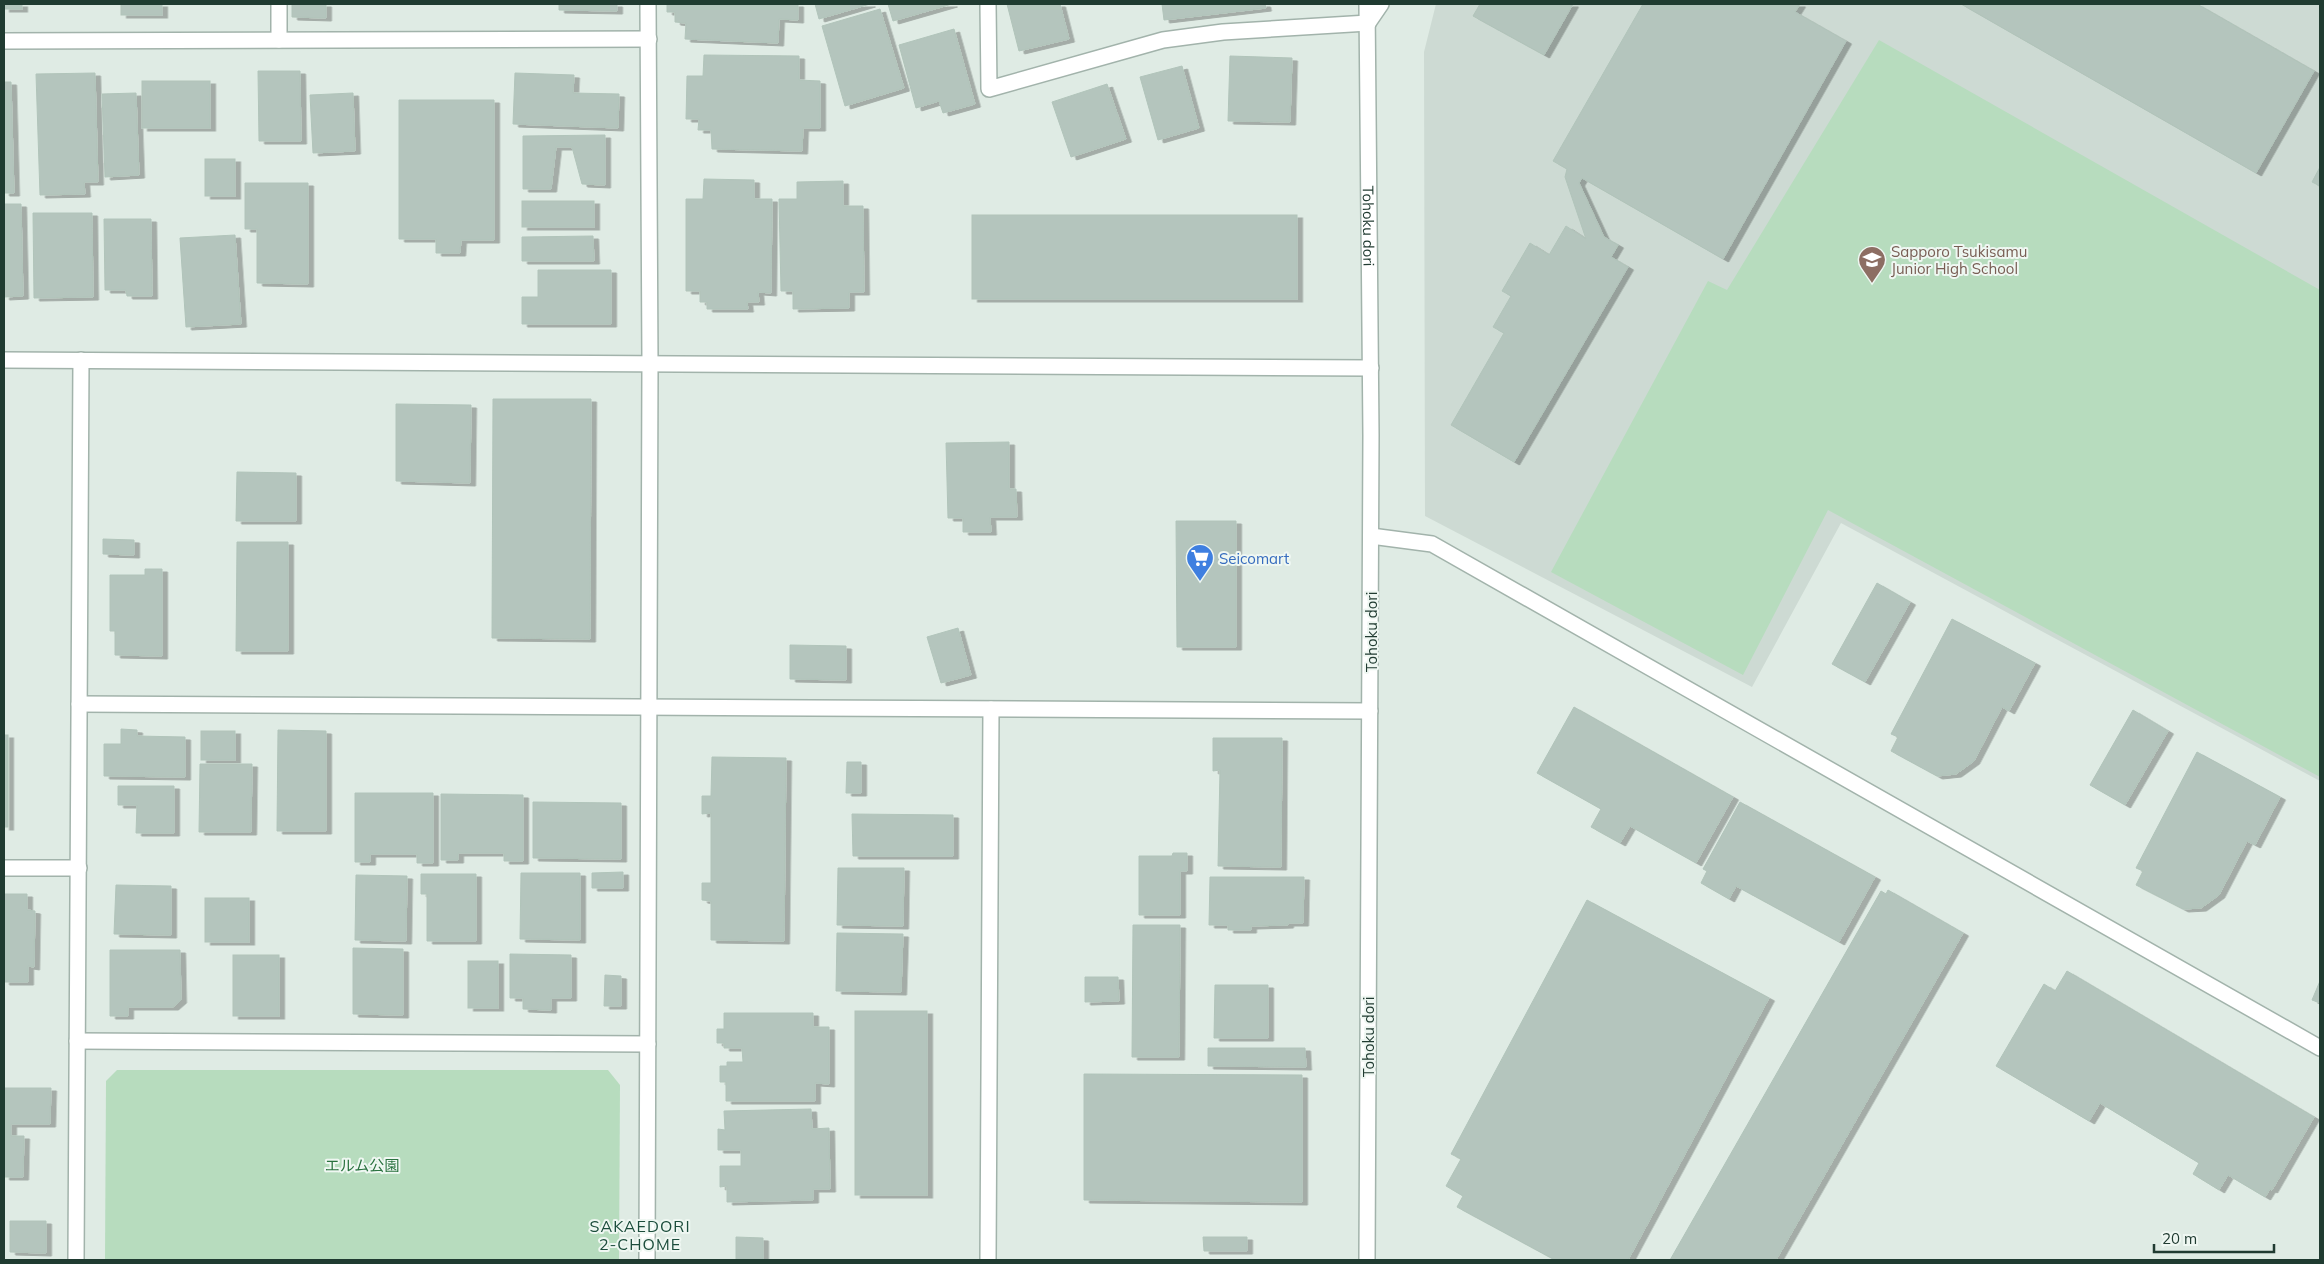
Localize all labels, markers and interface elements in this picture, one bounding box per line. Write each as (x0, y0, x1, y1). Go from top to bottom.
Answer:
street label: Tohoku dori (1359, 185, 1379, 266)
place label: Sapporo Tsukisamu Junior High School (1891, 242, 2027, 278)
school or university icon: Sapporo Tsukisamu Junior High School (1857, 245, 1887, 284)
supermarket icon: Seicomart (1185, 543, 1215, 582)
place label: Seicomart (1219, 549, 1289, 568)
street label: Tohoku dori (1362, 592, 1381, 672)
street label: Tohoku dori (1359, 997, 1378, 1077)
park label: エルム公園 (325, 1156, 399, 1175)
district label: SAKAEDORI 2-CHOME (589, 1216, 691, 1254)
scale bar (2154, 1222, 2274, 1254)
text: 20 m (2162, 1229, 2197, 1248)

